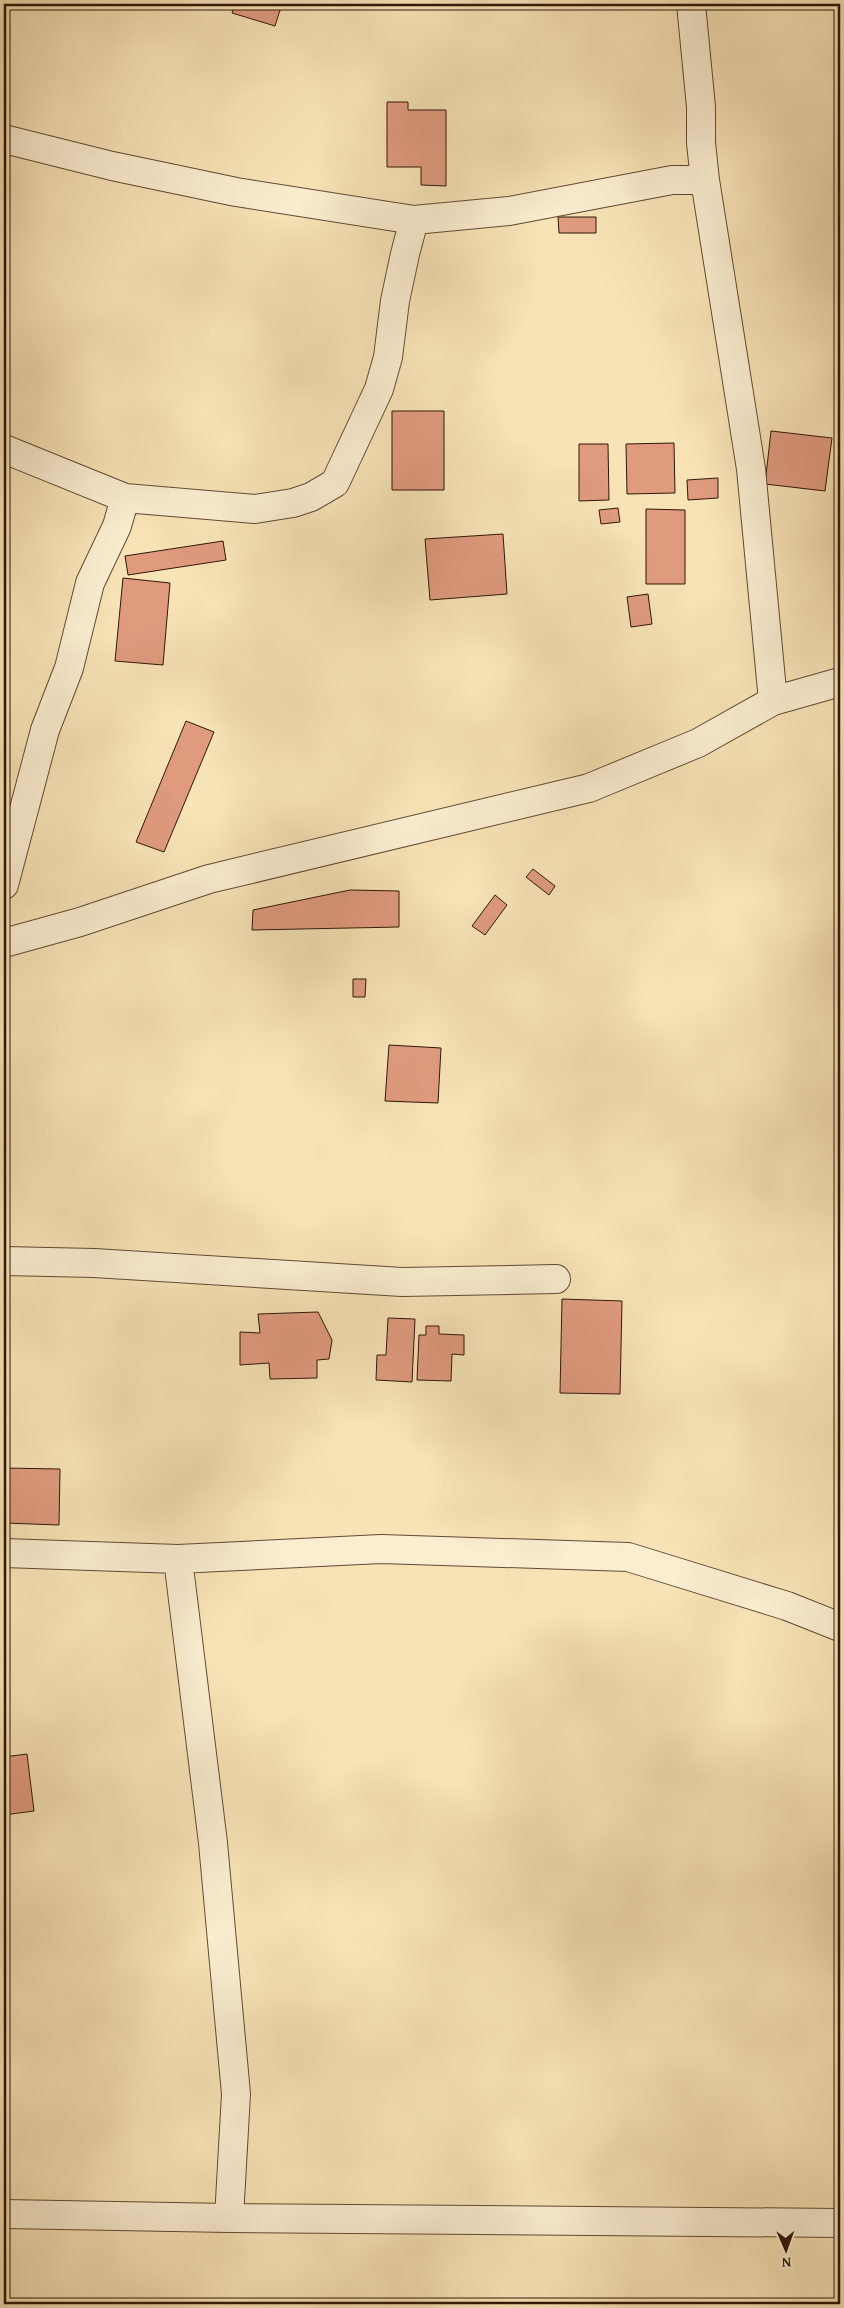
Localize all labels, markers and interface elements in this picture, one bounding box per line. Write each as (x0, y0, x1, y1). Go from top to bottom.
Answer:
north arrow (762, 2226, 812, 2276)
text: N (781, 2253, 791, 2273)

